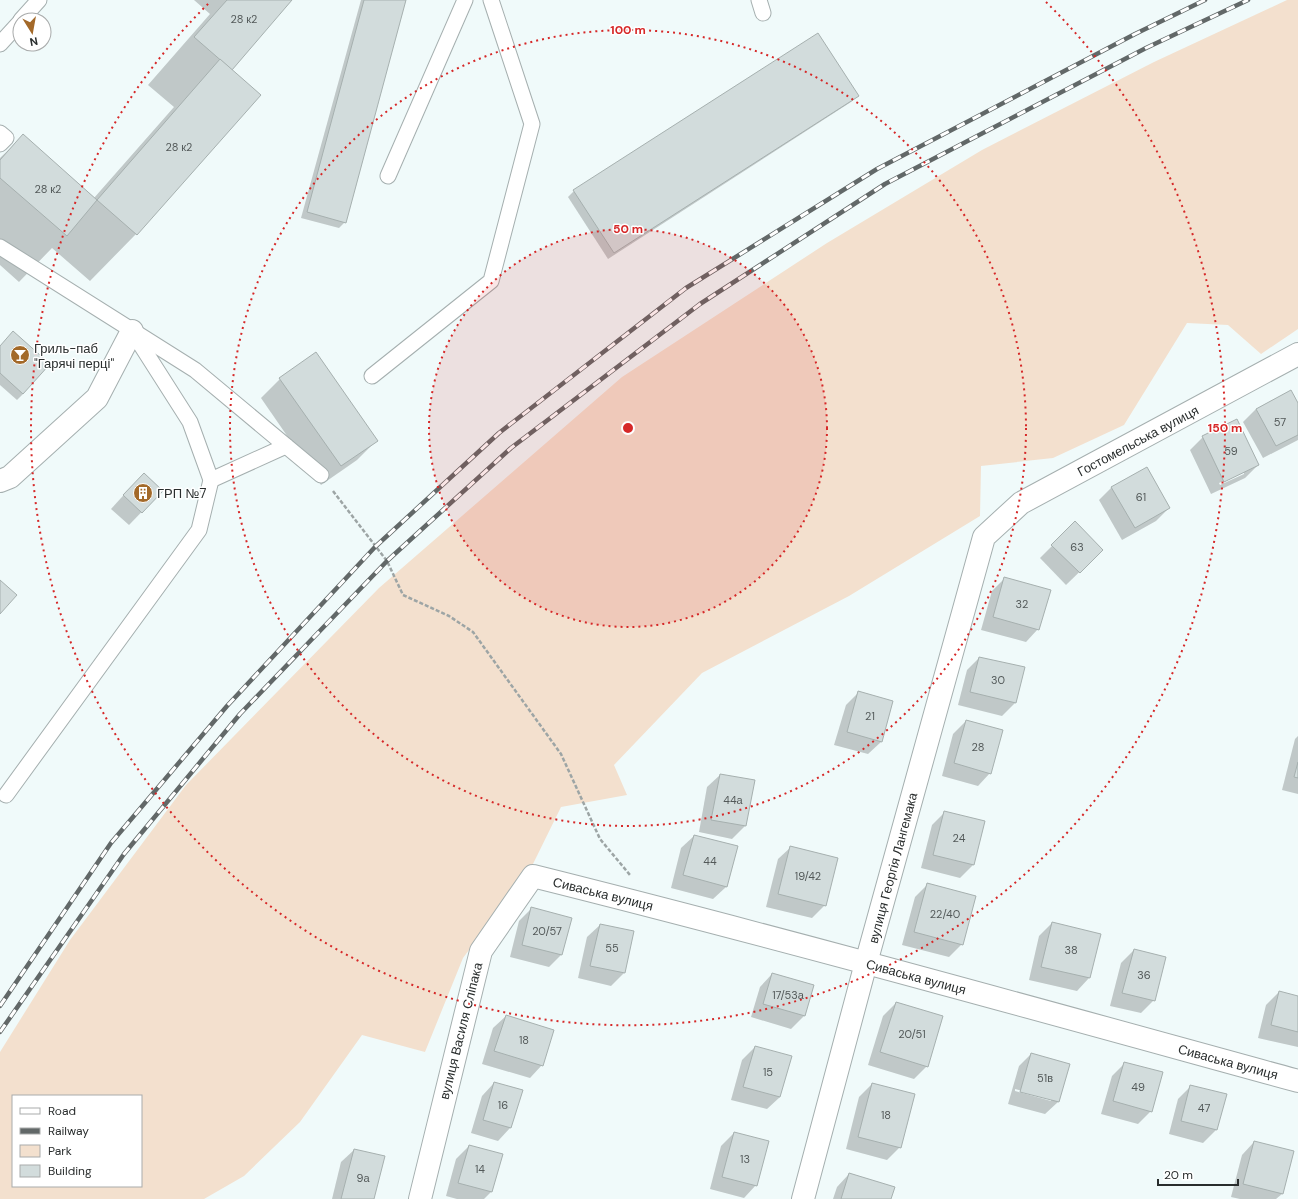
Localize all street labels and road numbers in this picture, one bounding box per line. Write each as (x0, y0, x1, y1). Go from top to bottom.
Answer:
street label: Гостомельська вулиця (1074, 402, 1202, 480)
street label: вулиця Георгія Лангемака (865, 790, 922, 945)
street label: Сиваська вулиця (551, 873, 655, 915)
street label: Сиваська вулиця (864, 955, 968, 999)
street label: вулиця Василя Сліпака (436, 960, 486, 1101)
street label: Сиваська вулиця (1176, 1040, 1280, 1084)

